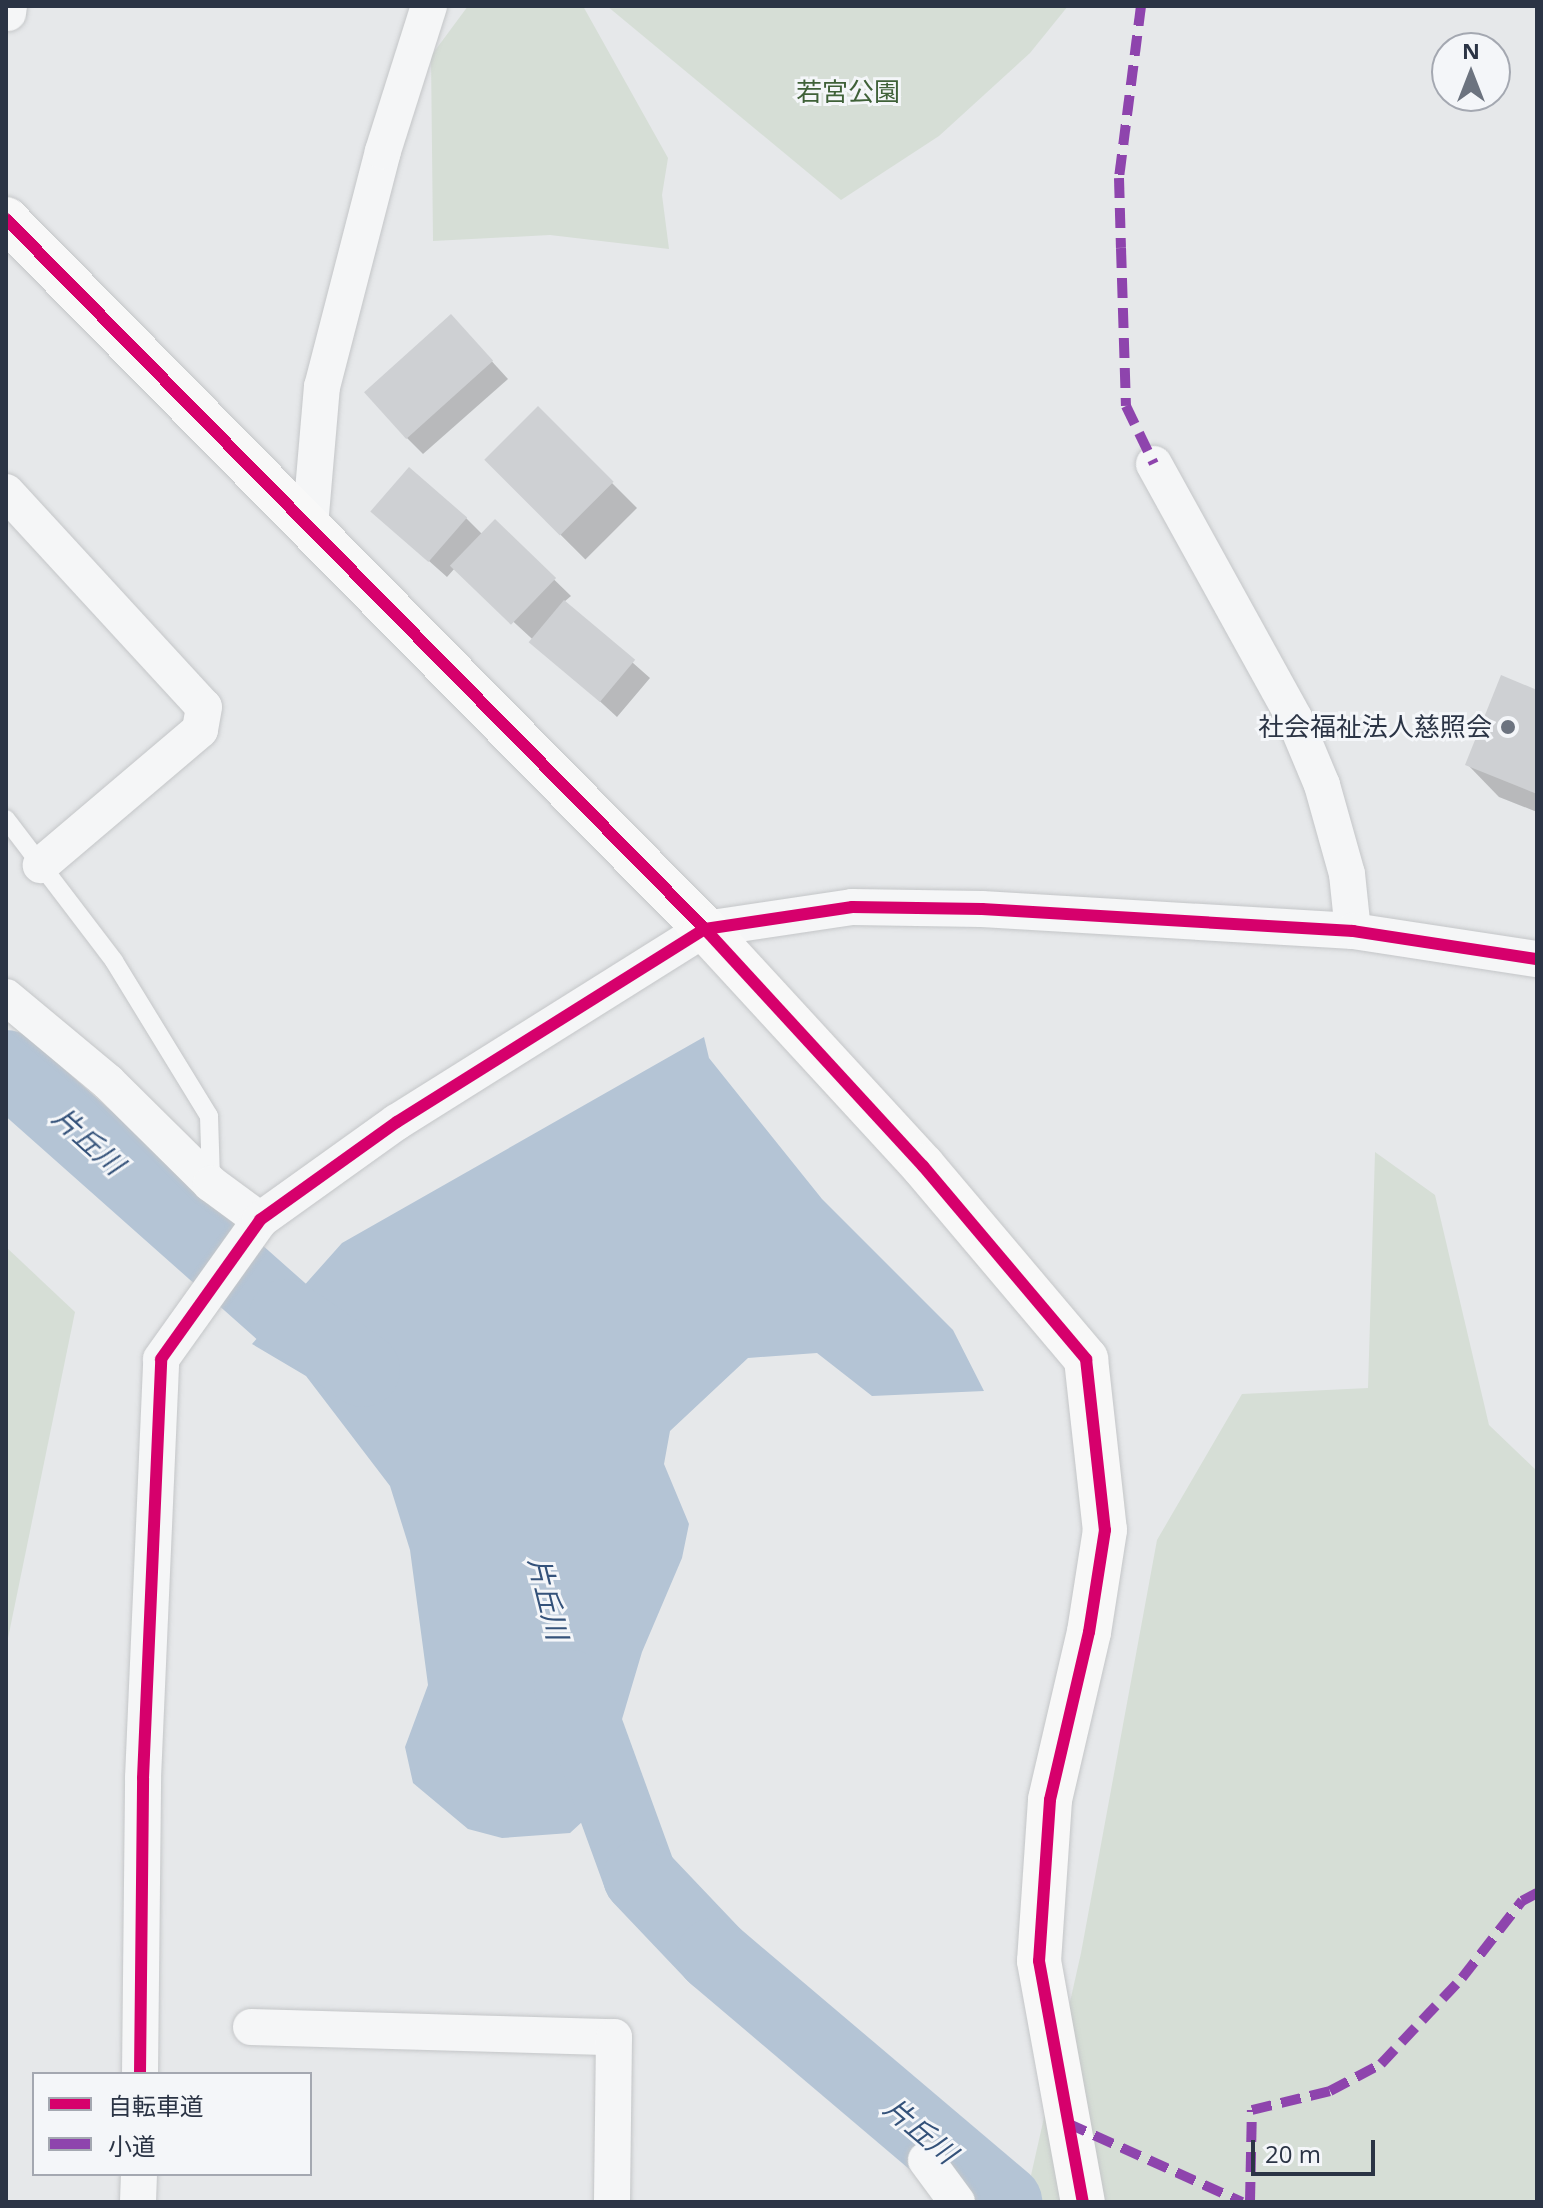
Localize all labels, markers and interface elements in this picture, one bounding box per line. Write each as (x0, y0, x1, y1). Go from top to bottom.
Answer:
north arrow (1431, 32, 1511, 112)
text: N (1462, 35, 1480, 65)
park label: 若宮公園 (796, 76, 900, 108)
place label: 社会福祉法人慈照会 (1258, 711, 1492, 743)
marker: 社会福祉法人慈照会 (1499, 718, 1517, 736)
water label: 片丘川 (47, 1099, 131, 1181)
water label: 片丘川 (523, 1553, 575, 1643)
legend (32, 2072, 312, 2176)
text: 自転車道 (108, 2089, 204, 2122)
water label: 片丘川 (878, 2090, 964, 2170)
scale bar (1255, 2124, 1379, 2174)
text: 小道 (108, 2129, 156, 2162)
text: 20 m (1265, 2137, 1321, 2170)

